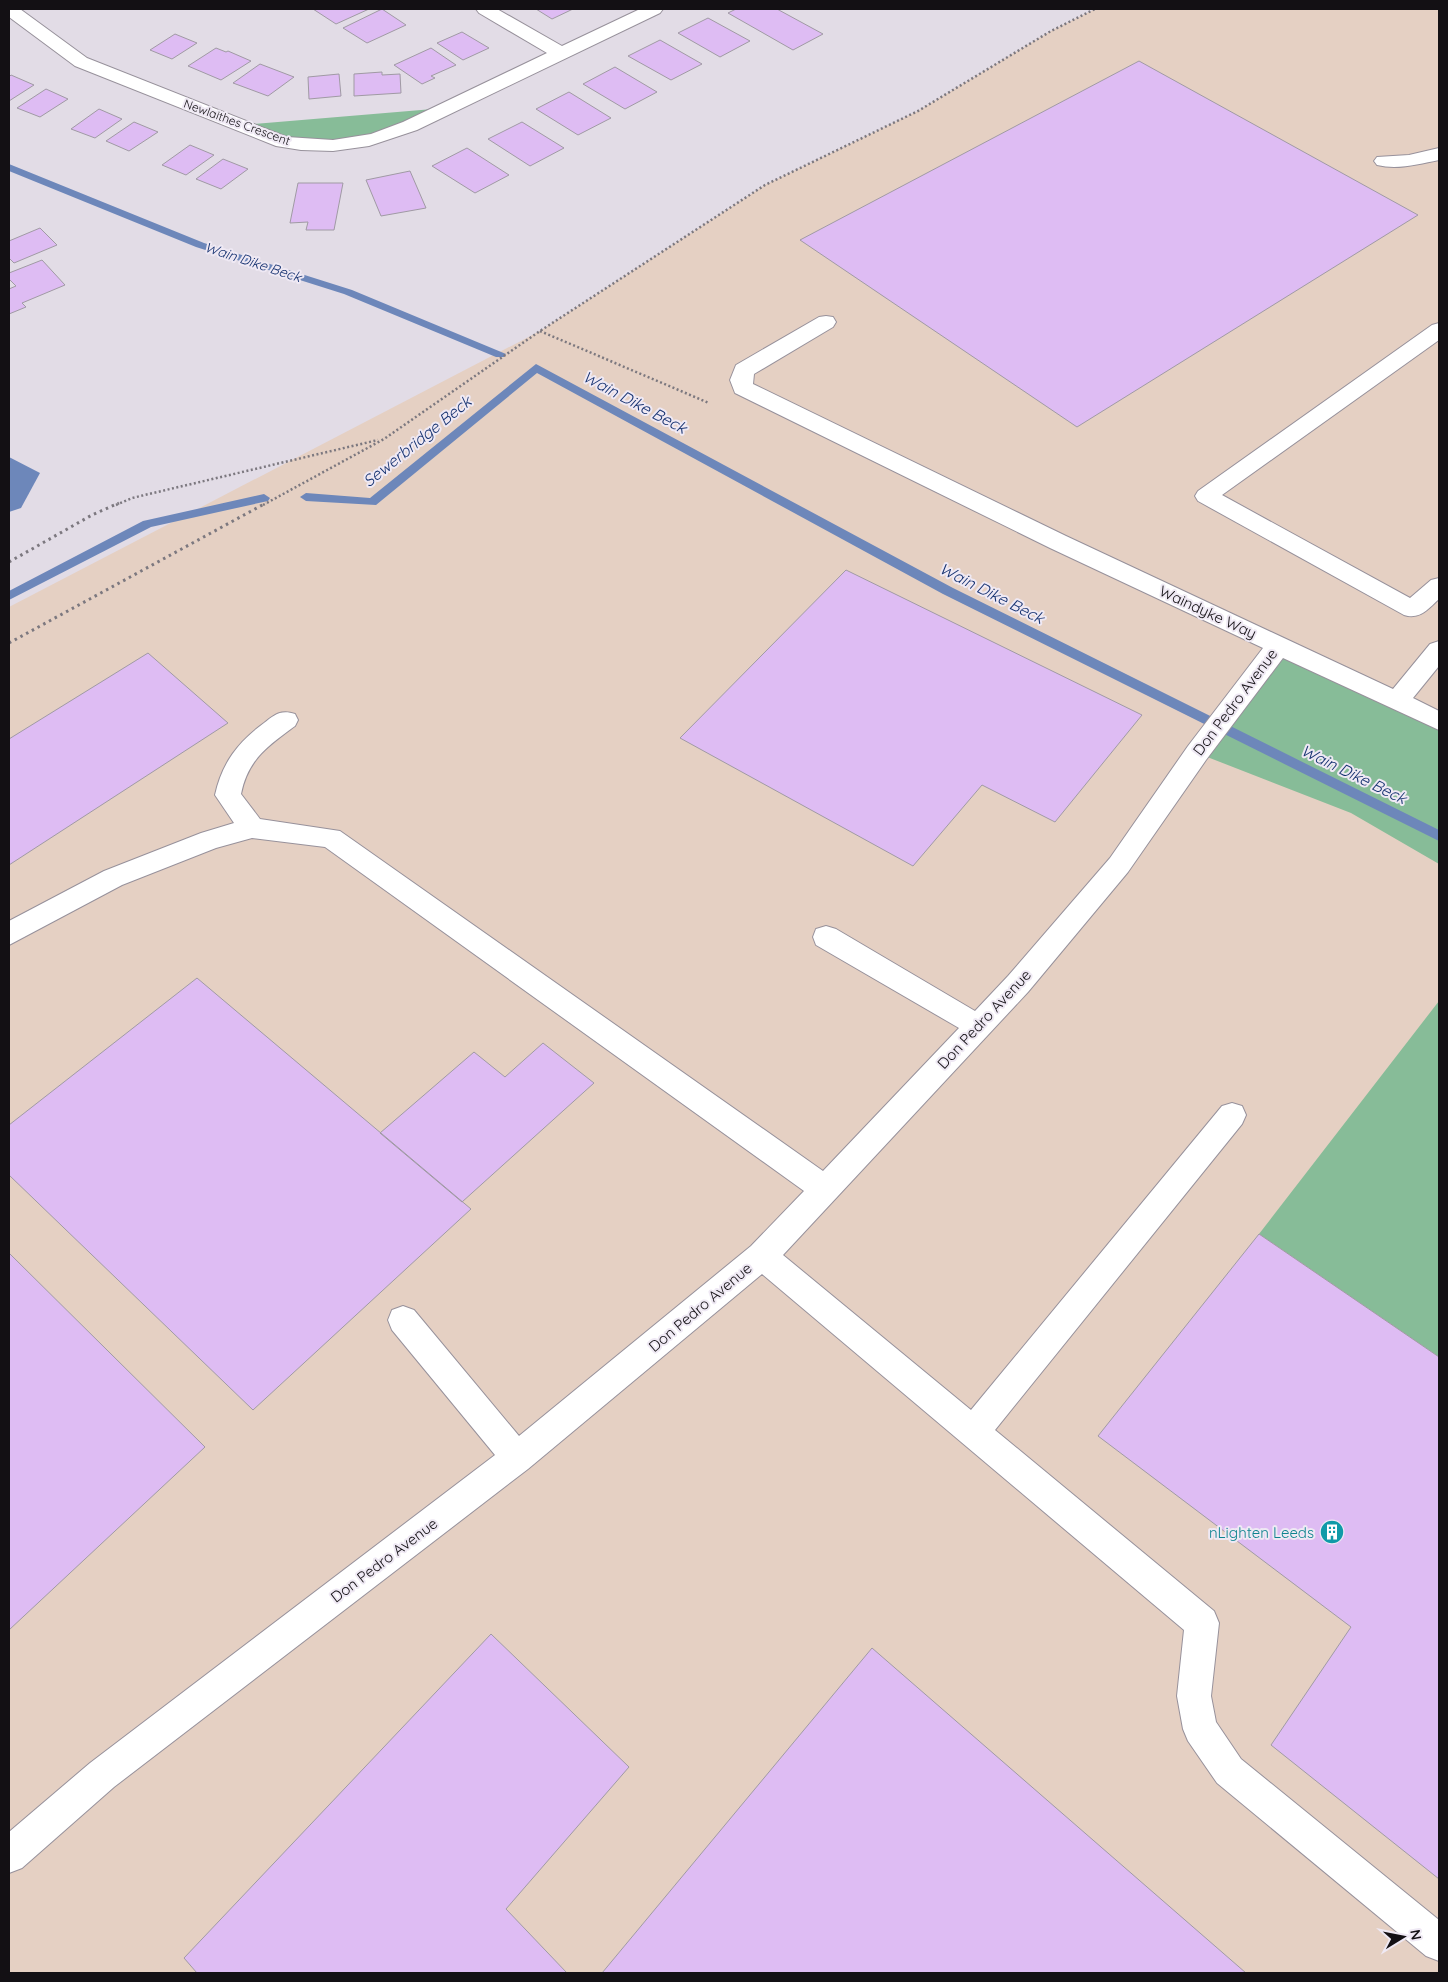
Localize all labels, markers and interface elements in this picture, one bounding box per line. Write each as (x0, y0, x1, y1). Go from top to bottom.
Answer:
street label: Newlaithes Crescent (182, 96, 292, 148)
water label: Wain Dike Beck (202, 238, 305, 287)
water label: Wain Dike Beck (580, 366, 692, 438)
water label: Sewerbridge Beck (359, 390, 476, 491)
water label: Wain Dike Beck (936, 558, 1049, 629)
street label: Waindyke Way (1156, 581, 1260, 643)
street label: Don Pedro Avenue (1189, 645, 1281, 759)
water label: Wain Dike Beck (1298, 740, 1411, 809)
street label: Don Pedro Avenue (933, 965, 1035, 1073)
street label: Don Pedro Avenue (644, 1258, 756, 1356)
street label: Don Pedro Avenue (327, 1514, 441, 1606)
building icon: nLighten Leeds (1319, 1519, 1345, 1545)
place label: nLighten Leeds (1209, 1523, 1314, 1542)
north arrow (1378, 1912, 1428, 1962)
text: N (1406, 1928, 1426, 1941)

